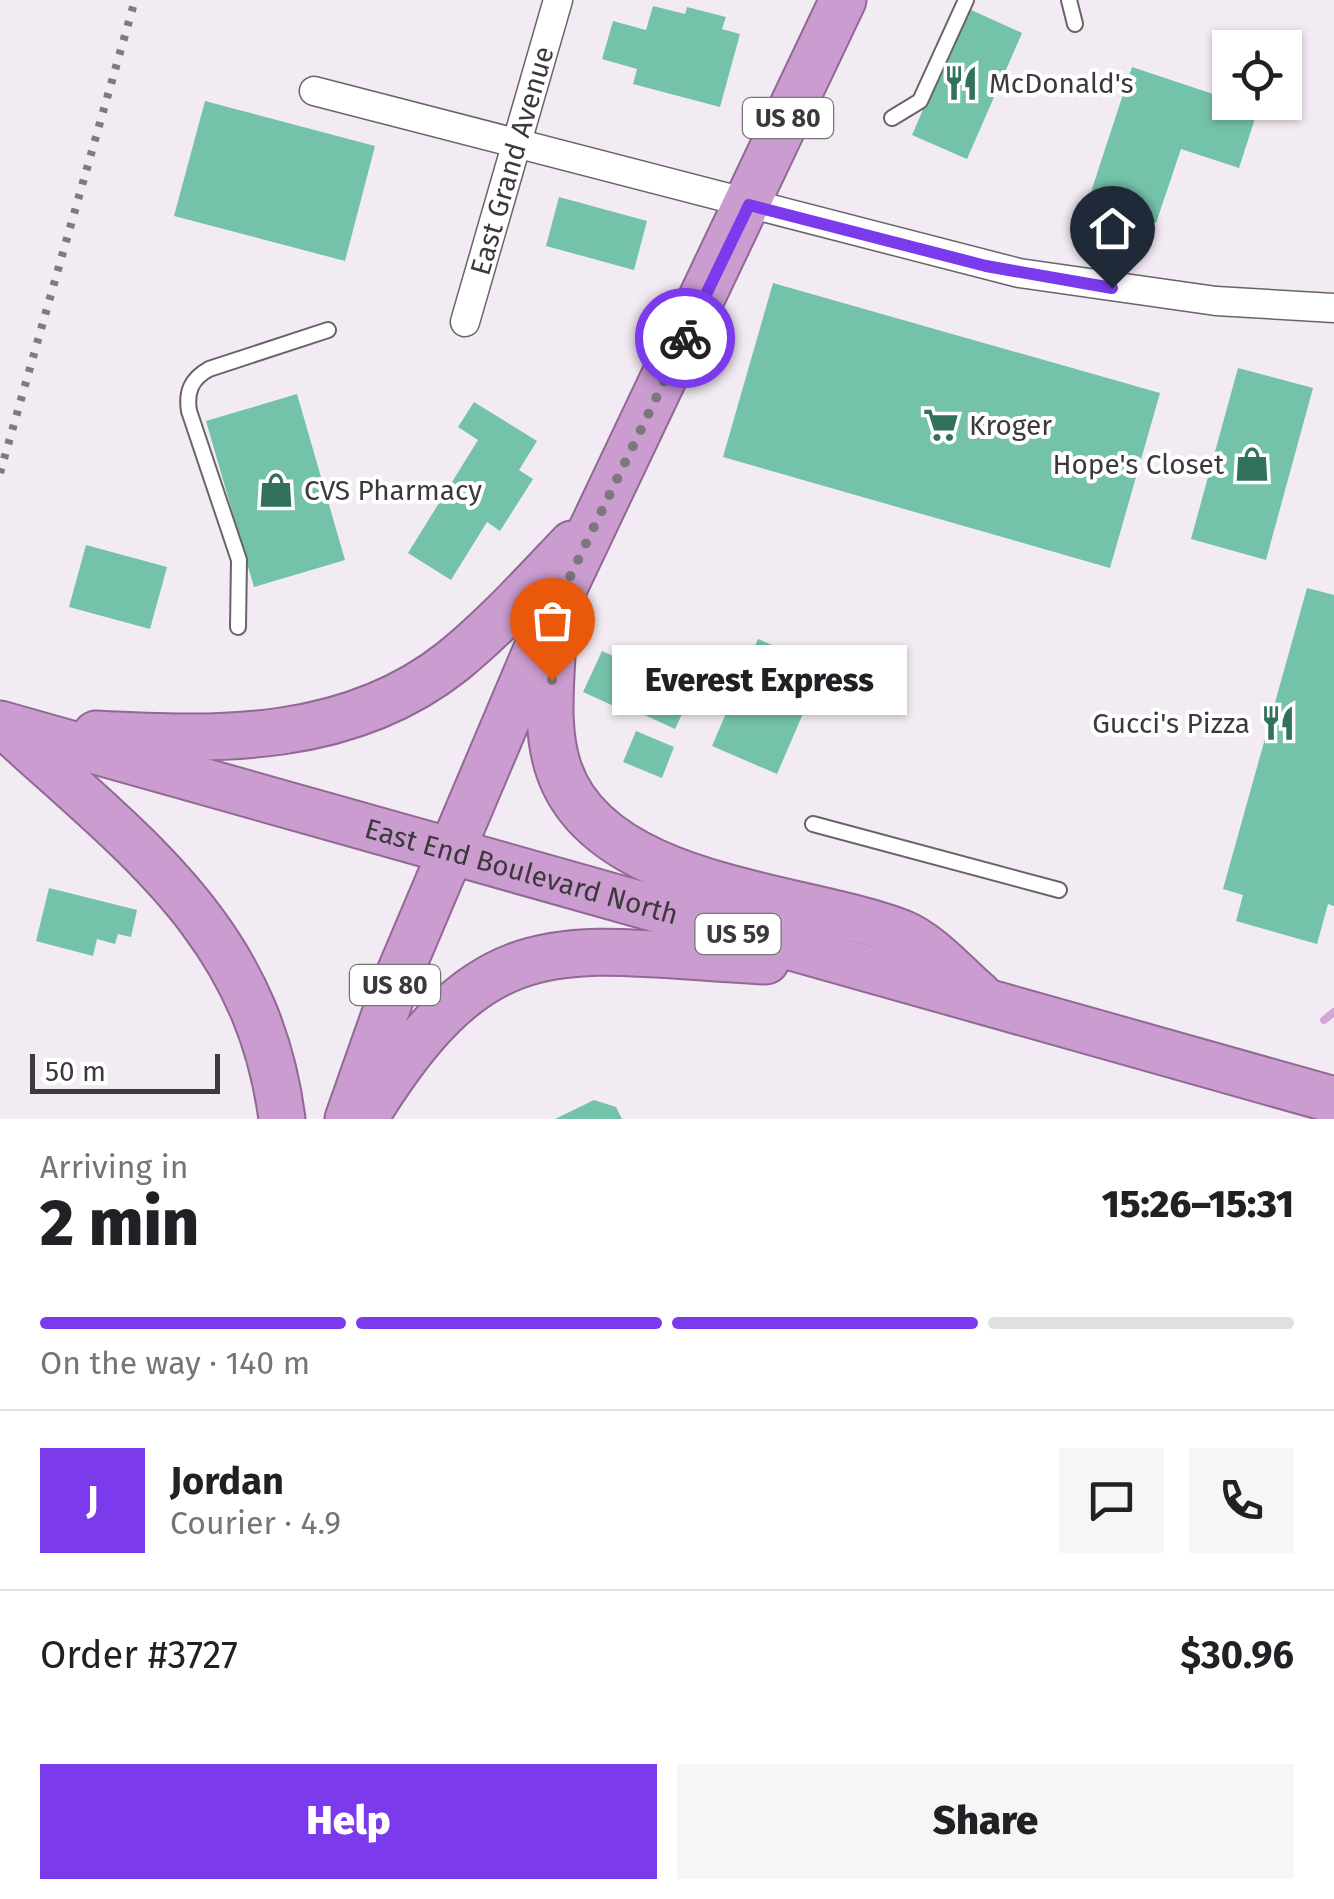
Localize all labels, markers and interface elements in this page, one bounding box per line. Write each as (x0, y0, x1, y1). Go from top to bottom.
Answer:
map controls (1212, 30, 1302, 120)
button: locate (1212, 30, 1302, 120)
street label: East Grand Avenue (463, 43, 561, 279)
restaurant icon: McDonald's (942, 64, 980, 102)
place label: McDonald's (989, 67, 1134, 100)
road number: US 80 (743, 98, 833, 138)
pin (1070, 186, 1155, 289)
icon: home (1085, 201, 1140, 256)
courier (635, 288, 735, 388)
icon: bike (658, 311, 713, 366)
supermarket icon: Kroger (922, 406, 960, 444)
place label: Kroger (969, 409, 1052, 442)
shop icon: Hope's Closet (1233, 445, 1271, 483)
place label: Hope's Closet (1052, 448, 1225, 481)
shop icon: CVS Pharmacy (257, 471, 295, 509)
place label: CVS Pharmacy (304, 474, 482, 507)
pin (510, 578, 595, 681)
icon: bag (525, 593, 580, 648)
callout: Everest Express (612, 645, 907, 715)
text: Everest Express (645, 661, 874, 699)
restaurant icon: Gucci's Pizza (1259, 704, 1297, 742)
place label: Gucci's Pizza (1092, 707, 1250, 740)
street label: East End Boulevard North (361, 812, 682, 931)
road number: US 59 (696, 914, 780, 954)
road number: US 80 (350, 965, 440, 1005)
scale bar (30, 1049, 220, 1094)
text: 50 m (45, 1055, 106, 1088)
text: Arriving in (40, 1148, 188, 1186)
text: 15:26–15:31 (1102, 1181, 1294, 1227)
text: 2 min (40, 1184, 199, 1262)
text: On the way · 140 m (40, 1344, 310, 1382)
button: chat (1059, 1448, 1164, 1553)
button: phone (1189, 1448, 1294, 1553)
text: Jordan (170, 1458, 284, 1504)
text: J (86, 1477, 99, 1523)
text: Courier · 4.9 (170, 1504, 341, 1542)
text: Order #3727 (40, 1632, 238, 1678)
text: $30.96 (1180, 1632, 1294, 1678)
button: Help (40, 1764, 657, 1879)
button: Share (677, 1764, 1294, 1879)

